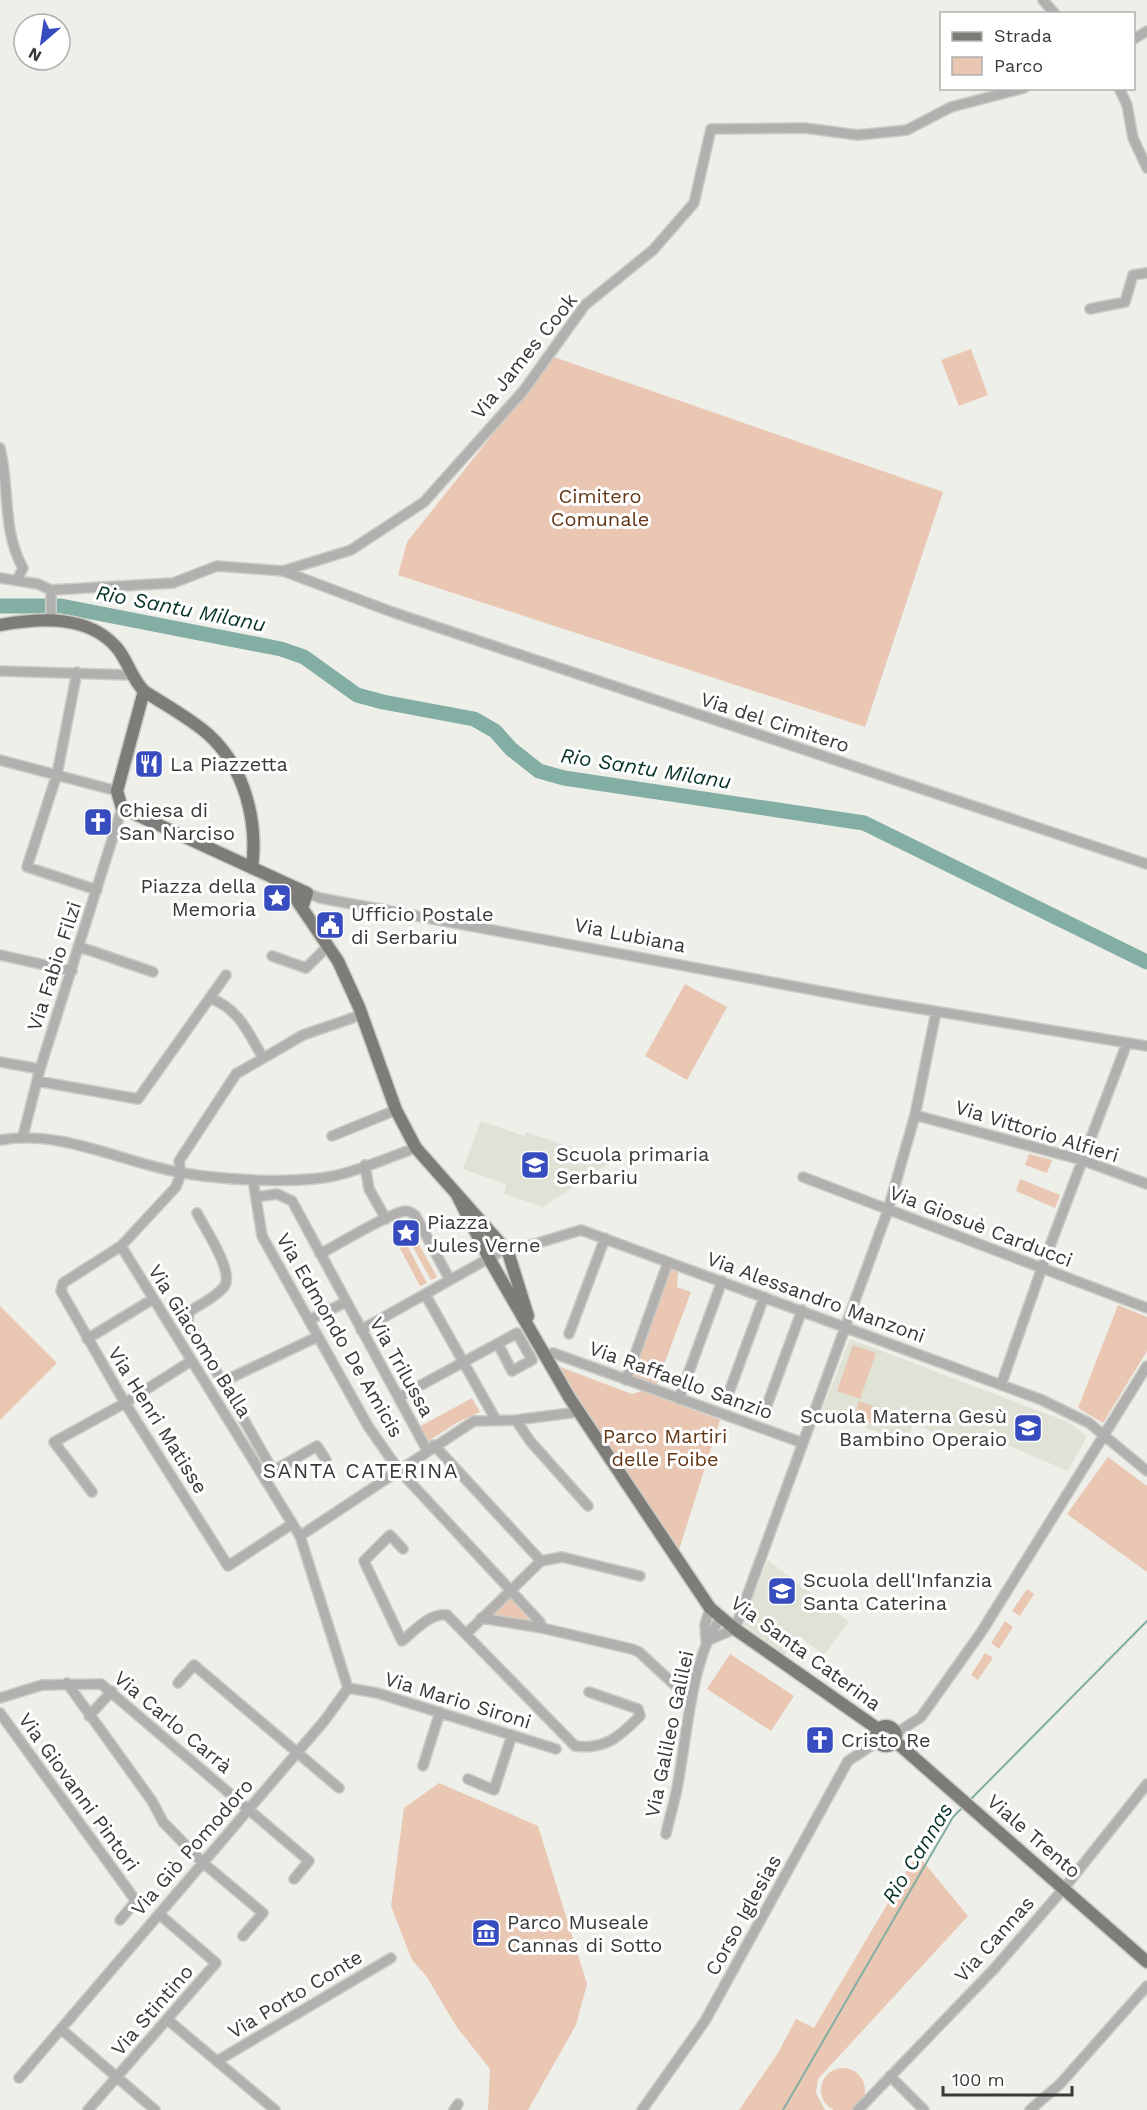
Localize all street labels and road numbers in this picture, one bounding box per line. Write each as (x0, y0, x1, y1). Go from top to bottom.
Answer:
street label: Via James Cook (466, 288, 582, 424)
street label: Via del Cimitero (697, 687, 853, 757)
street label: Via Fabio Filzi (22, 898, 86, 1034)
street label: Via Lubiana (572, 912, 688, 958)
street label: Via Vittorio Alfieri (952, 1095, 1122, 1167)
street label: Via Giosuè Carducci (886, 1180, 1076, 1272)
street label: Via Edmondo De Amicis (272, 1228, 408, 1442)
street label: Via Alessandro Manzoni (703, 1246, 929, 1348)
street label: Via Giacomo Balla (143, 1260, 257, 1422)
street label: Via Trilussa (365, 1313, 439, 1421)
street label: Via Raffaello Sanzio (586, 1336, 776, 1424)
street label: Via Henri Matisse (103, 1342, 213, 1498)
street label: Via Santa Caterina (726, 1590, 886, 1716)
street label: Via Galileo Galilei (640, 1648, 698, 1820)
street label: Via Carlo Carrà (109, 1666, 237, 1778)
street label: Via Mario Sironi (382, 1666, 534, 1734)
street label: Via Giovanni Pintori (14, 1708, 144, 1876)
street label: Via Giò Pomodoro (126, 1773, 258, 1921)
street label: Viale Trento (982, 1789, 1086, 1883)
street label: Corso Iglesias (700, 1850, 786, 1980)
street label: Via Cannas (949, 1891, 1039, 1987)
street label: Via Porto Conte (223, 1944, 367, 2044)
street label: Via Stintino (106, 1960, 198, 2060)

